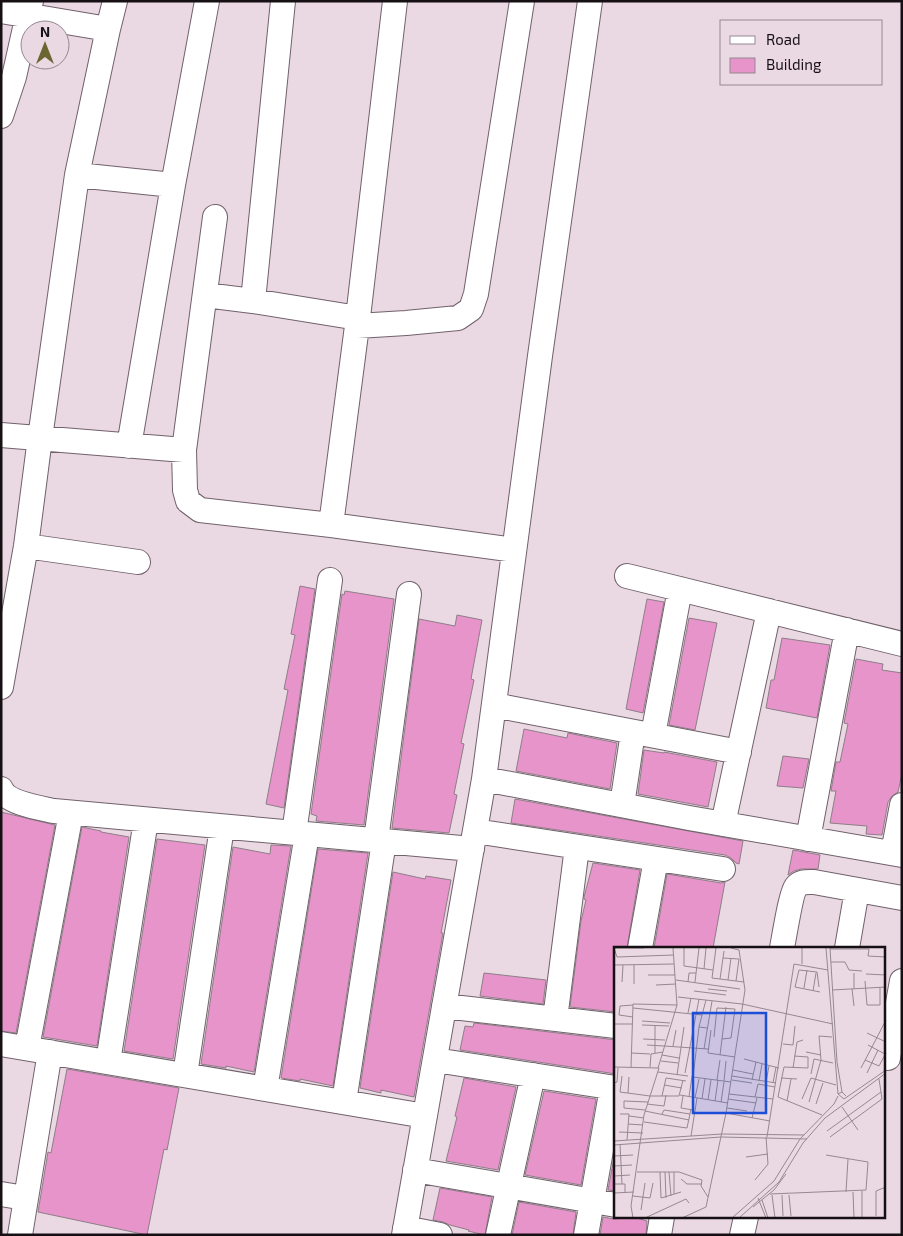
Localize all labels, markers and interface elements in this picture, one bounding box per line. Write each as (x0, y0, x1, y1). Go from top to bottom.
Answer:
north arrow (20, 20, 70, 70)
legend (720, 20, 883, 85)
text: N (40, 23, 50, 40)
text: Road (766, 30, 801, 48)
text: Building (766, 55, 822, 73)
inset map (614, 947, 886, 1218)

